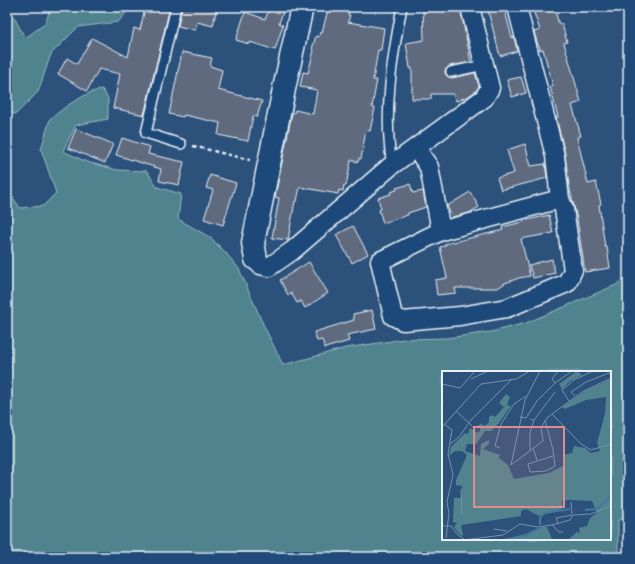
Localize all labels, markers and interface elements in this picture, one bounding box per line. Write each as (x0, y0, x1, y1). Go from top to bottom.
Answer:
inset map (442, 371, 611, 540)

